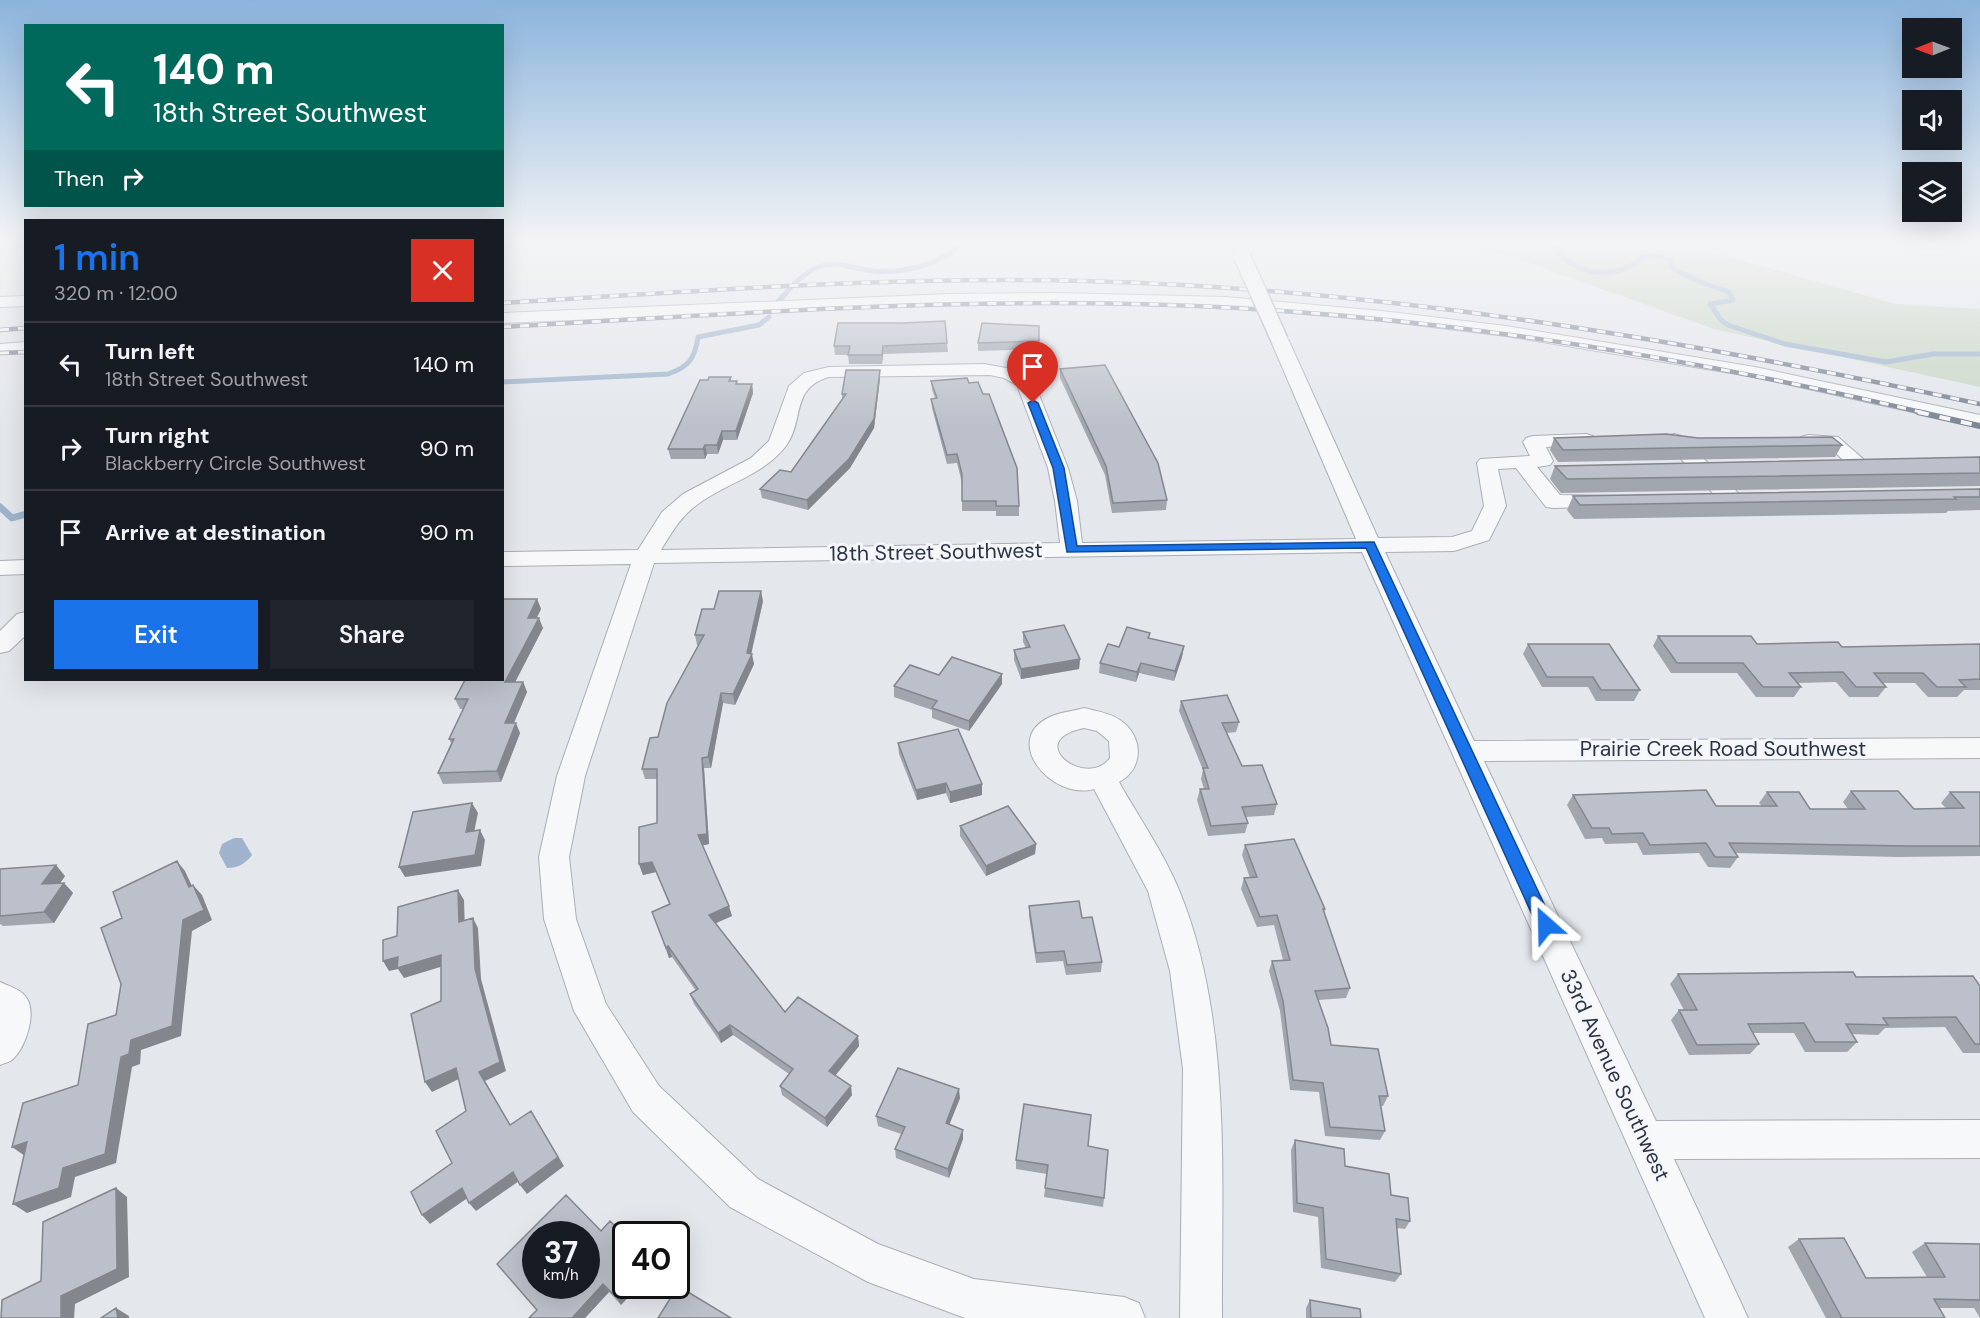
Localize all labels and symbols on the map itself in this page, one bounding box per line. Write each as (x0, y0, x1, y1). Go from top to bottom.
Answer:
north arrow (1902, 18, 1962, 78)
pin (1007, 341, 1058, 403)
street label: 18th Street Southwest (829, 536, 1043, 568)
street label: Prairie Creek Road Southwest (1580, 735, 1866, 763)
position arrow (1514, 893, 1578, 957)
street label: 33rd Avenue Southwest (1554, 965, 1676, 1185)
speed limit sign: 40 (612, 1221, 690, 1299)

